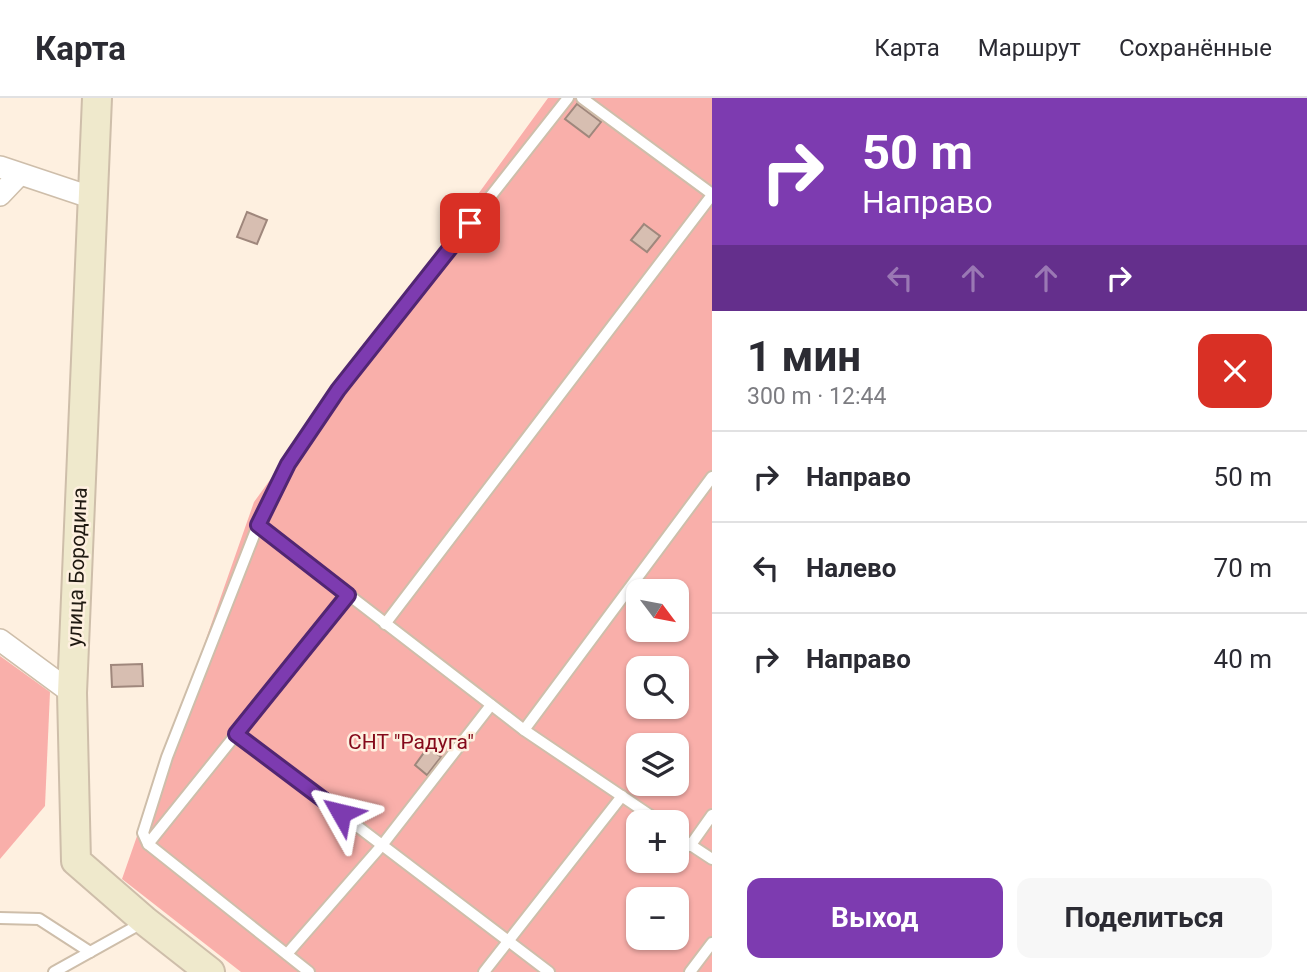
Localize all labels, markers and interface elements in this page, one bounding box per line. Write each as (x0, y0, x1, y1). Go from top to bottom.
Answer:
text: Карта (35, 29, 126, 68)
text: Карта (874, 34, 940, 62)
text: Маршрут (978, 34, 1081, 62)
text: Сохранённые (1119, 34, 1272, 62)
text: 50 m (862, 124, 973, 181)
icon: right (747, 126, 838, 217)
text: Направо (862, 183, 993, 221)
pin (440, 193, 500, 253)
icon: arrive (451, 204, 489, 242)
icon: left (881, 259, 919, 297)
icon: ahead (954, 259, 992, 297)
icon: ahead (1027, 259, 1065, 297)
icon: right (1100, 259, 1138, 297)
text: 1 мин (747, 332, 861, 381)
button: close (1198, 334, 1272, 408)
text: 300 m · 12:44 (747, 383, 886, 410)
icon: right (747, 458, 785, 496)
text: Направо (806, 462, 911, 492)
text: 50 m (1214, 462, 1272, 492)
street label: улица Бородина (62, 487, 92, 647)
icon: left (747, 549, 785, 587)
text: Налево (806, 553, 896, 583)
text: 70 m (1214, 553, 1272, 583)
north arrow (626, 579, 690, 642)
map controls (626, 579, 689, 950)
icon: right (747, 640, 785, 678)
text: Направо (806, 644, 911, 674)
text: 40 m (1214, 644, 1272, 674)
button: search (626, 656, 689, 719)
park label: СНТ "Радуга" (348, 730, 474, 754)
button: layers (626, 733, 689, 796)
position arrow (304, 776, 378, 850)
button: + (626, 810, 689, 873)
button: Выход (747, 878, 1003, 958)
button: Поделиться (1017, 878, 1272, 958)
button: − (626, 887, 689, 950)

